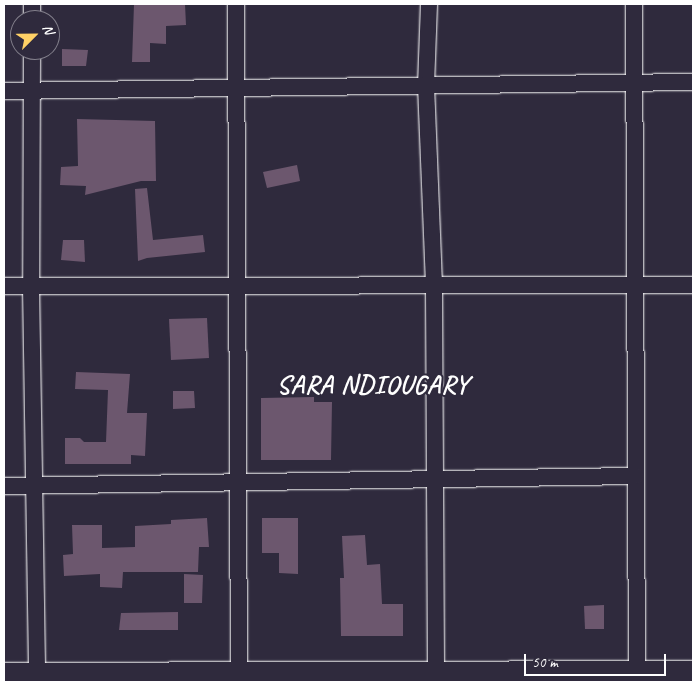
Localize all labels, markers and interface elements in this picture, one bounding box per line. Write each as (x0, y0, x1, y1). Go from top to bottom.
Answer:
north arrow (10, 10, 60, 60)
text: N (39, 22, 58, 37)
district label: SARA NDIOUGARY (275, 369, 471, 401)
scale bar (527, 644, 670, 676)
text: 50 m (532, 653, 558, 672)

